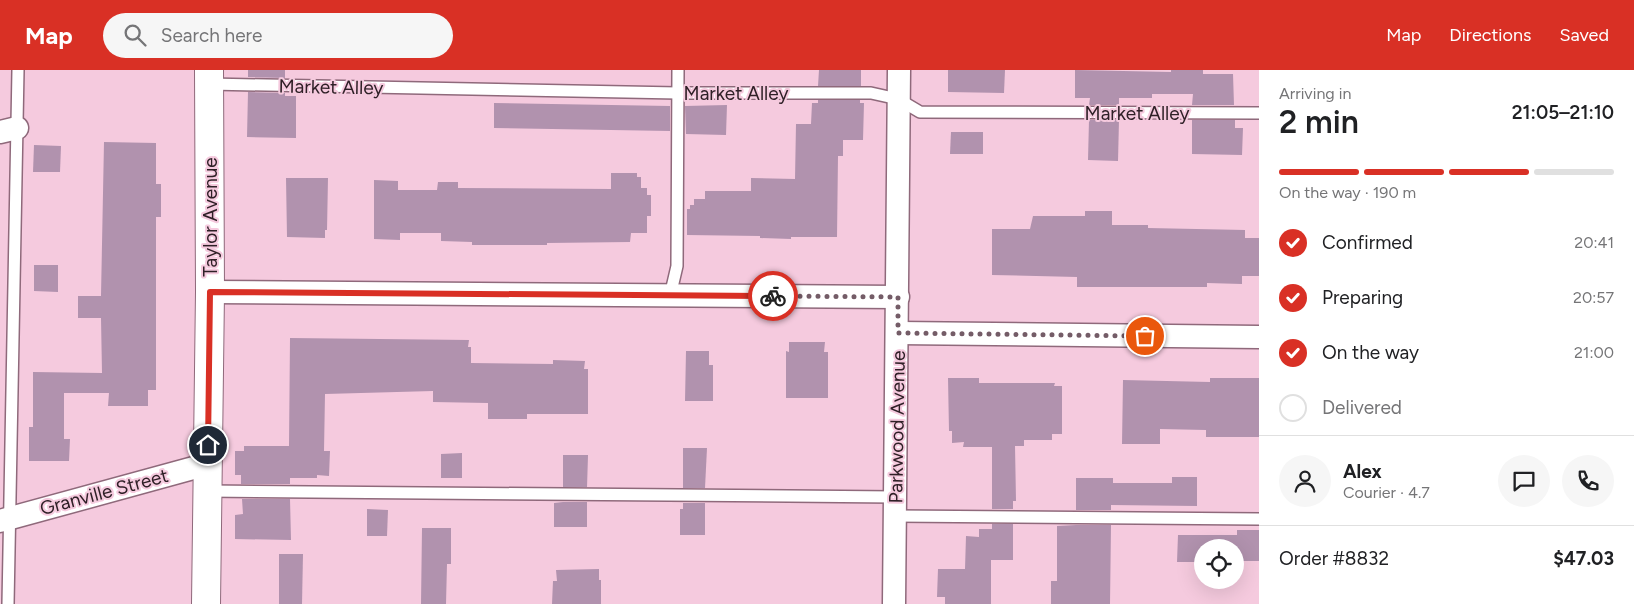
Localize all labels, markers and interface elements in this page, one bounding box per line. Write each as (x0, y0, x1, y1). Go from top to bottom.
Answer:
search box (103, 13, 453, 58)
text: Map (25, 21, 73, 50)
icon: search (121, 21, 149, 49)
text: Search here (161, 24, 262, 47)
text: Map (1386, 24, 1421, 46)
text: Directions (1449, 24, 1531, 46)
text: Saved (1559, 24, 1609, 46)
street label: Market Alley (278, 75, 384, 99)
street label: Market Alley (684, 82, 788, 105)
text: Arriving in (1279, 84, 1351, 103)
text: 21:05–21:10 (1512, 101, 1614, 124)
street label: Market Alley (1085, 102, 1189, 125)
text: 2 min (1279, 103, 1359, 141)
street label: Taylor Avenue (199, 157, 222, 277)
text: On the way · 190 m (1279, 183, 1416, 202)
icon: check (1279, 229, 1307, 257)
text: Confirmed (1322, 231, 1413, 254)
text: 20:41 (1574, 233, 1614, 252)
courier (748, 271, 798, 321)
icon: bike (759, 282, 787, 310)
icon: check (1279, 284, 1307, 312)
text: Preparing (1322, 286, 1403, 309)
text: 20:57 (1573, 288, 1614, 307)
pin (1124, 315, 1166, 357)
icon: bag (1131, 322, 1159, 350)
icon: check (1279, 339, 1307, 367)
text: On the way (1322, 341, 1419, 364)
text: 21:00 (1574, 343, 1614, 362)
street label: Parkwood Avenue (884, 350, 910, 504)
text: Delivered (1322, 396, 1402, 419)
pin (187, 424, 229, 466)
icon: home (194, 431, 222, 459)
button: person (1279, 455, 1331, 507)
button: chat (1498, 455, 1550, 507)
button: phone (1562, 455, 1614, 507)
text: Alex (1343, 460, 1382, 483)
street label: Granville Street (37, 464, 171, 520)
text: Courier · 4.7 (1343, 483, 1430, 502)
map controls (1194, 539, 1244, 589)
button: locate (1194, 539, 1244, 589)
text: Order #8832 (1279, 547, 1389, 570)
text: $47.03 (1553, 547, 1614, 570)

